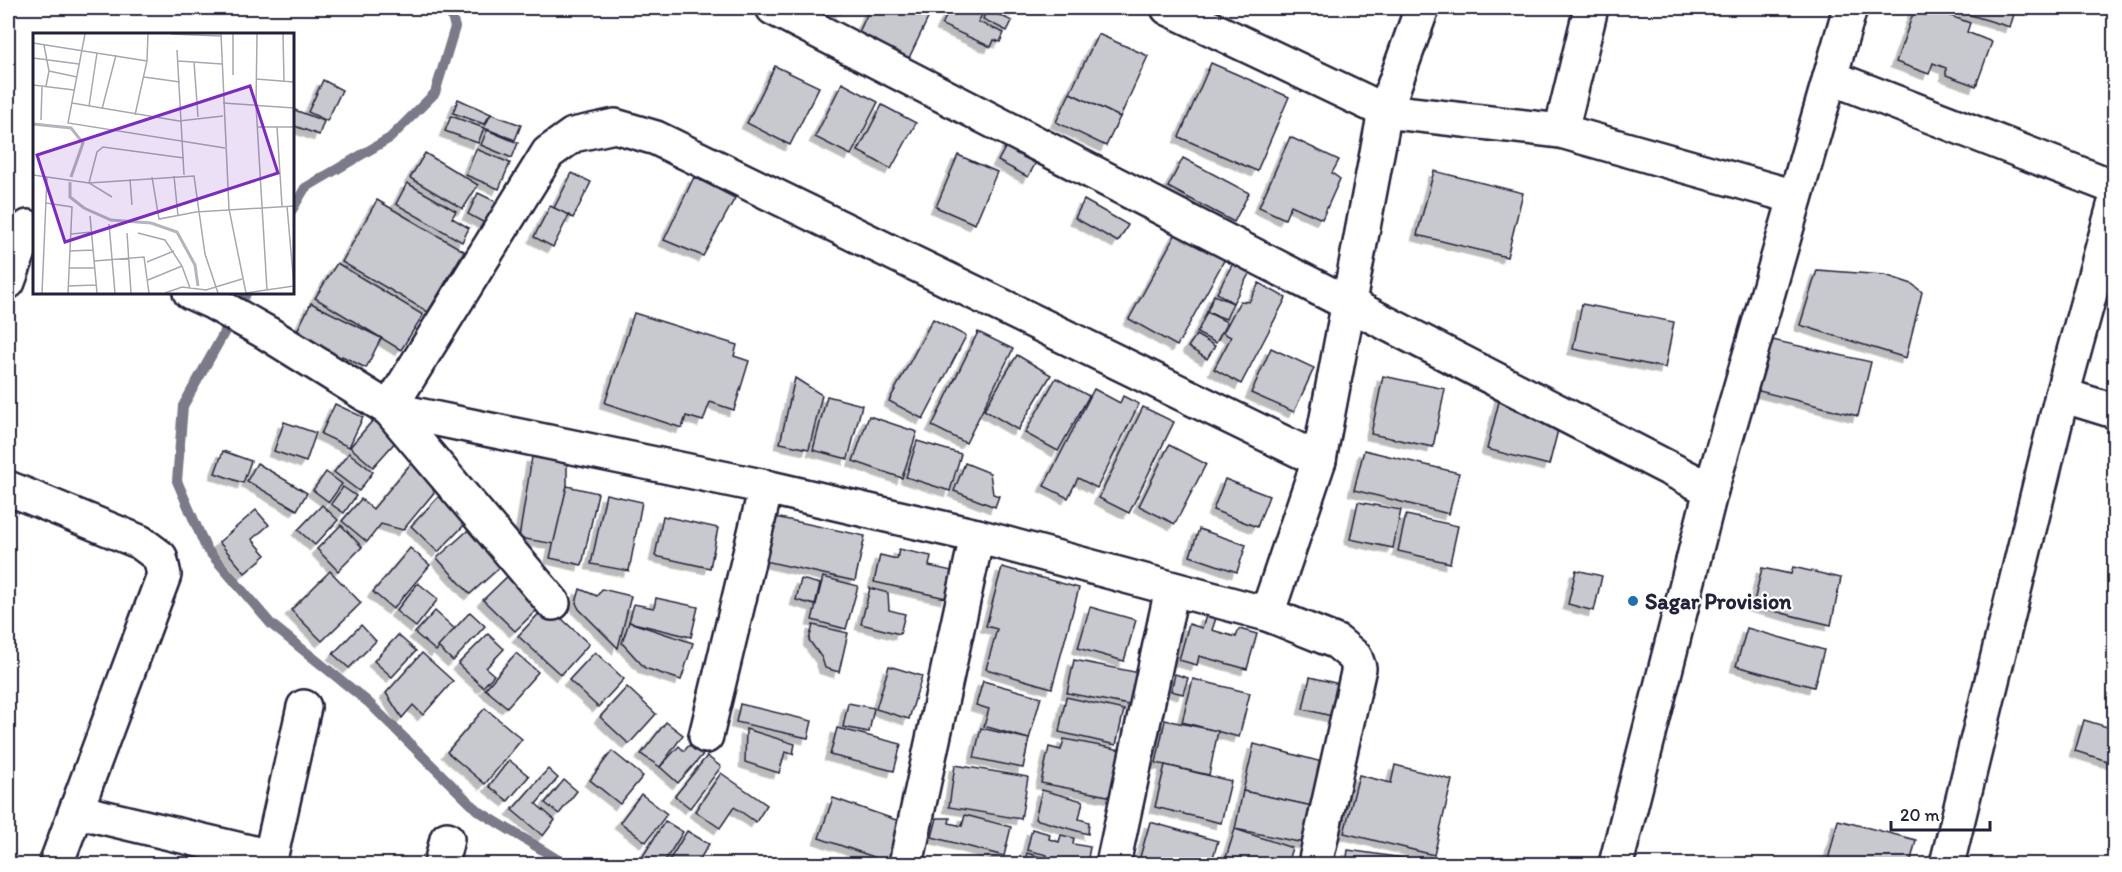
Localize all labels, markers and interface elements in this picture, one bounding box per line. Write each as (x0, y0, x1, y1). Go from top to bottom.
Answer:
inset map (33, 33, 294, 294)
place label: Sagar Provision (1645, 588, 1792, 615)
marker: Sagar Provision (1626, 594, 1640, 608)
scale bar (1891, 794, 1990, 832)
text: 20 m (1900, 804, 1940, 826)

